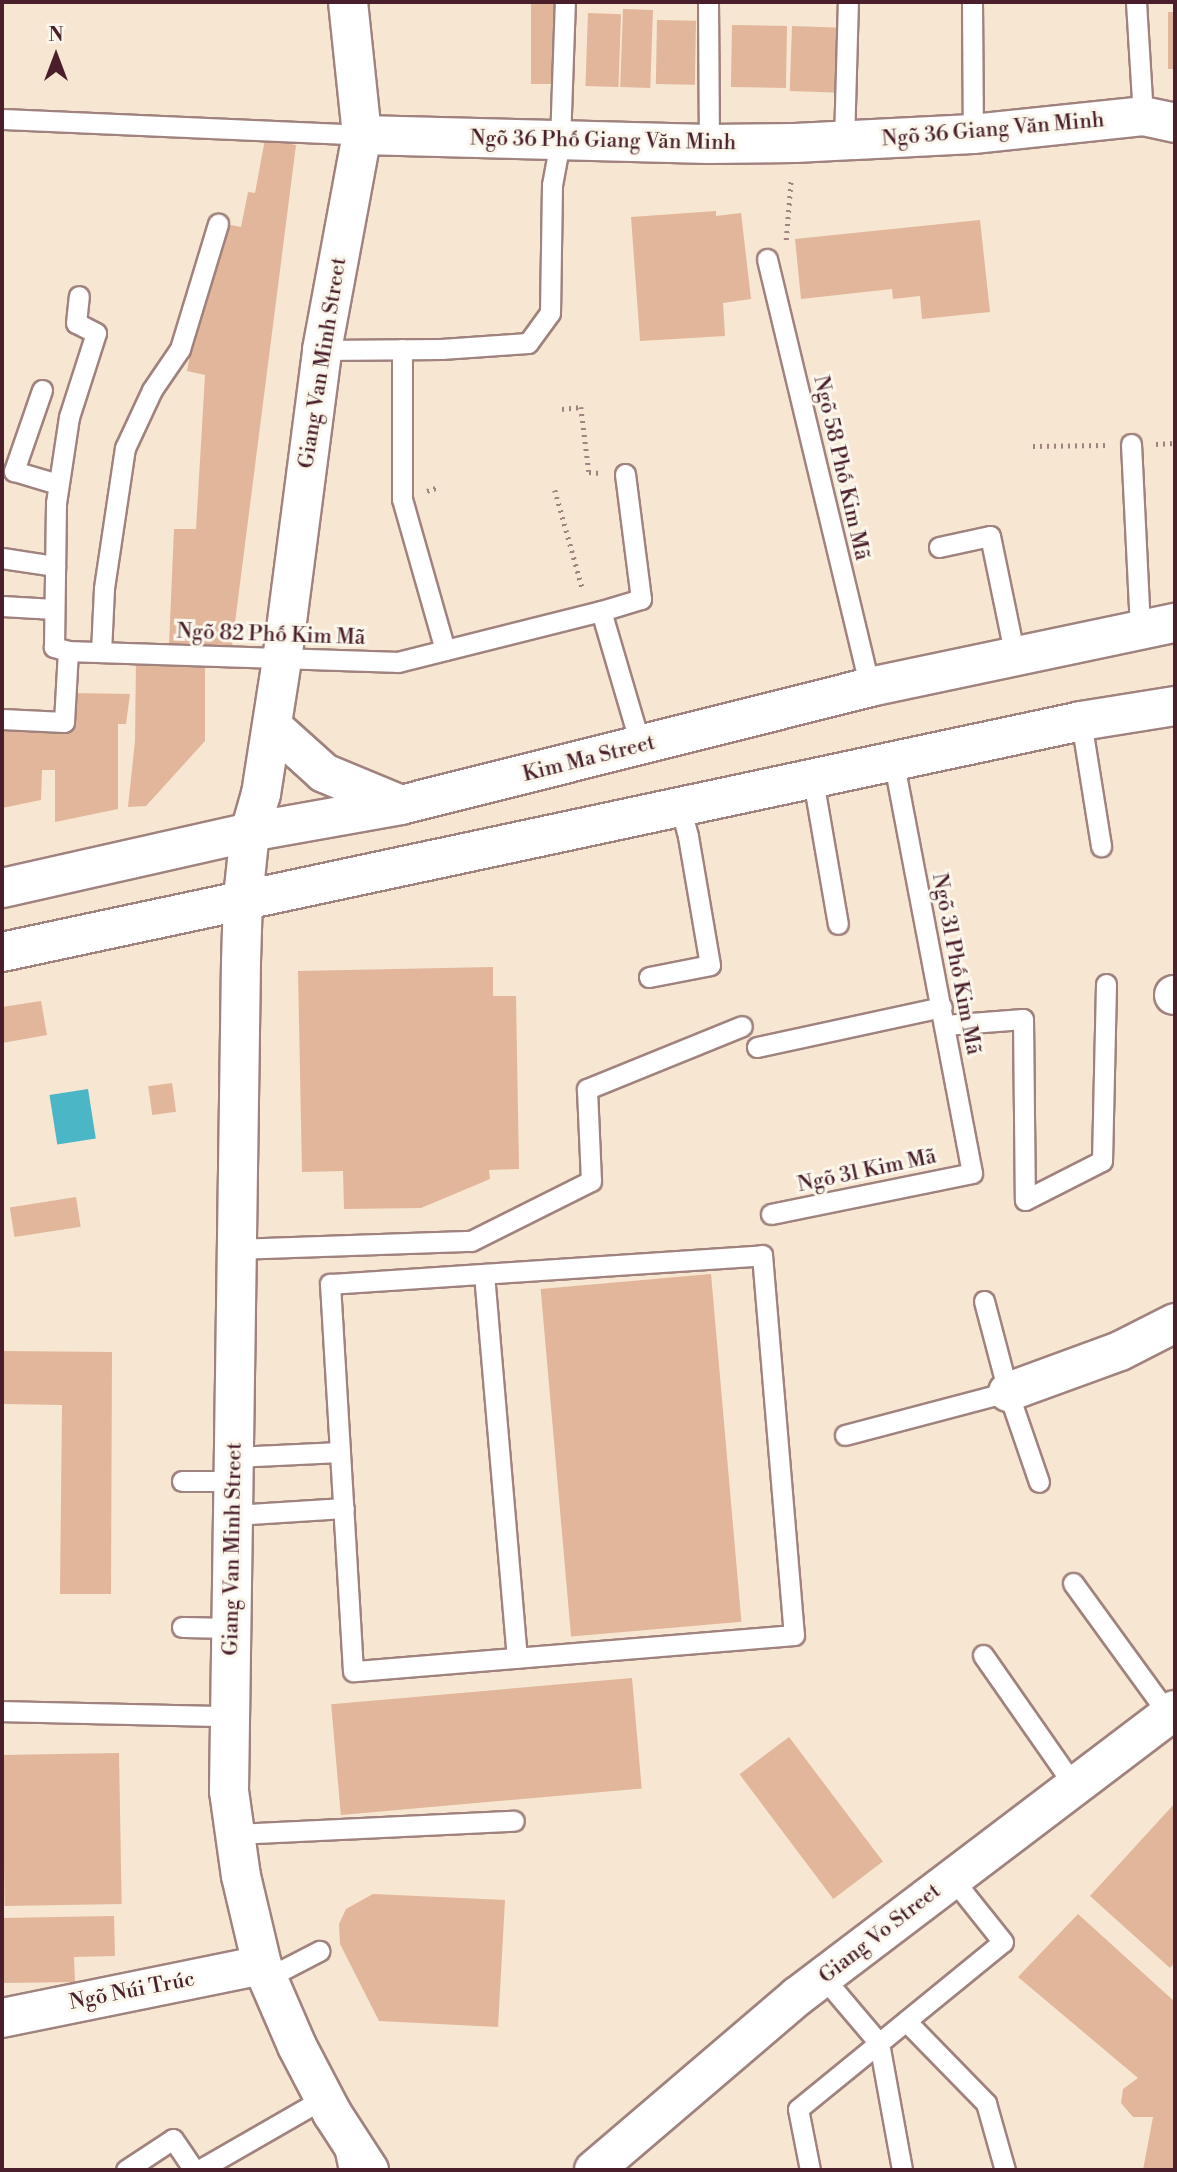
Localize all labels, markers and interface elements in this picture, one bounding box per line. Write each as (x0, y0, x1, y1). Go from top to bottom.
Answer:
north arrow (21, 21, 91, 91)
text: N (48, 23, 64, 47)
street label: Ngõ 36 Giang Văn Minh (881, 108, 1105, 152)
street label: Ngõ 36 Phố Giang Văn Minh (470, 126, 736, 156)
street label: Giang Van Minh Street (294, 256, 352, 470)
street label: Ngõ 58 Phố Kim Mã (808, 373, 874, 563)
street label: Ngõ 82 Phố Kim Mã (176, 619, 366, 651)
street label: Kim Ma Street (520, 730, 658, 788)
street label: Ngõ 31 Phố Kim Mã (926, 871, 986, 1057)
street label: Ngõ 31 Kim Mã (795, 1144, 939, 1198)
street label: Giang Van Minh Street (219, 1442, 247, 1656)
street label: Giang Vo Street (814, 1879, 946, 1989)
street label: Ngõ Núi Trúc (67, 1966, 197, 2016)

